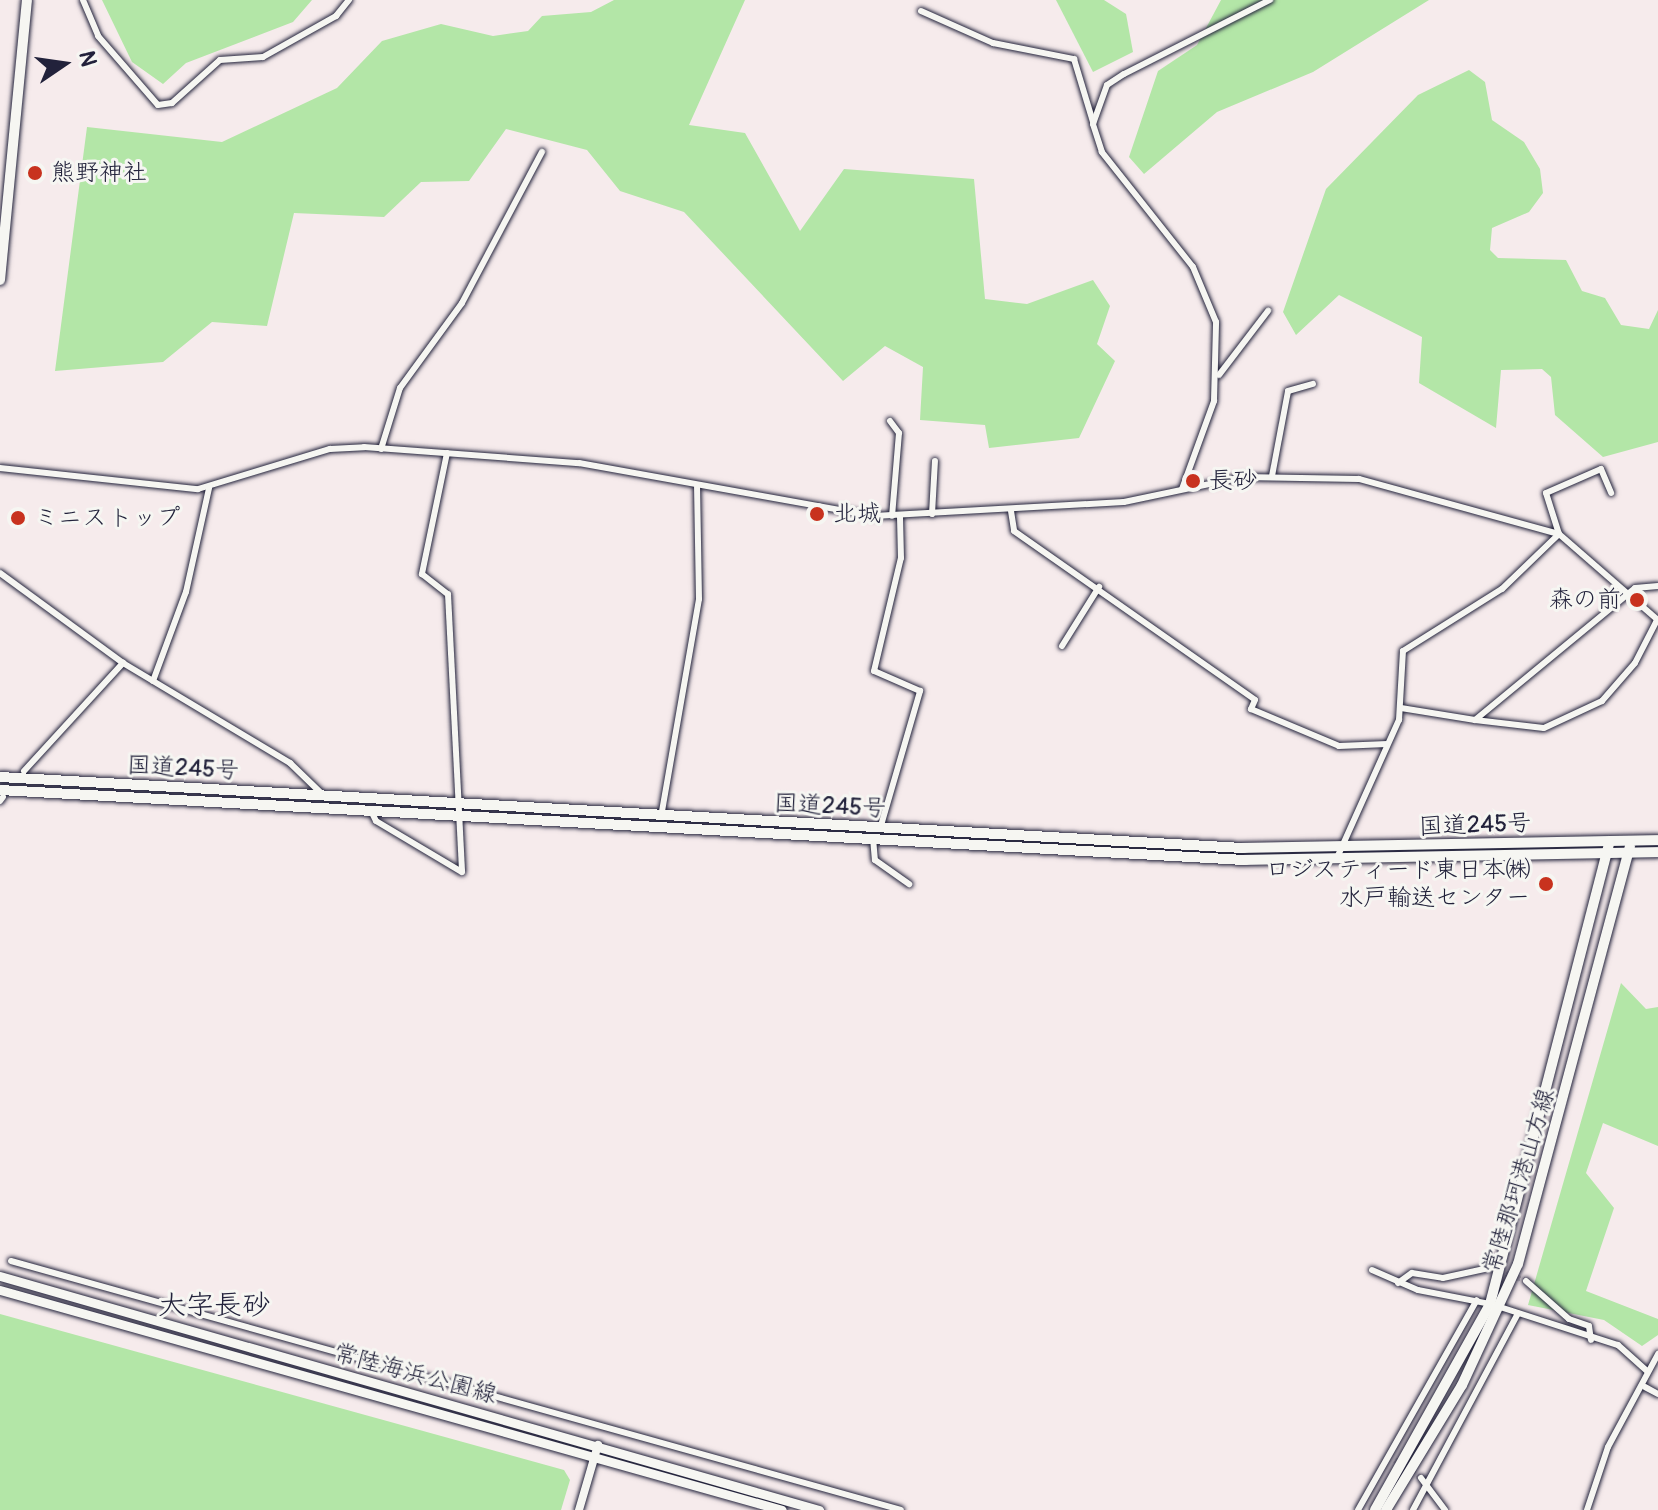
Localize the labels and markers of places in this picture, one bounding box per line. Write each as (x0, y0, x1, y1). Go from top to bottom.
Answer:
place label: 熊野神社 (51, 159, 147, 187)
marker: 熊野神社 (26, 164, 44, 182)
place label: 長砂 (1209, 467, 1257, 495)
marker: 長砂 (1184, 472, 1202, 490)
place label: 北城 (833, 500, 881, 528)
place label: ミニストップ (34, 504, 178, 532)
marker: 北城 (808, 505, 826, 523)
marker: ミニストップ (9, 509, 27, 527)
place label: 森の前 (1549, 586, 1621, 614)
marker: 森の前 (1628, 591, 1646, 609)
place label: ロジスティード東日本㈱ 水戸輸送センター (1266, 856, 1530, 912)
marker: ロジスティード東日本㈱ 水戸輸送センター (1537, 875, 1555, 893)

